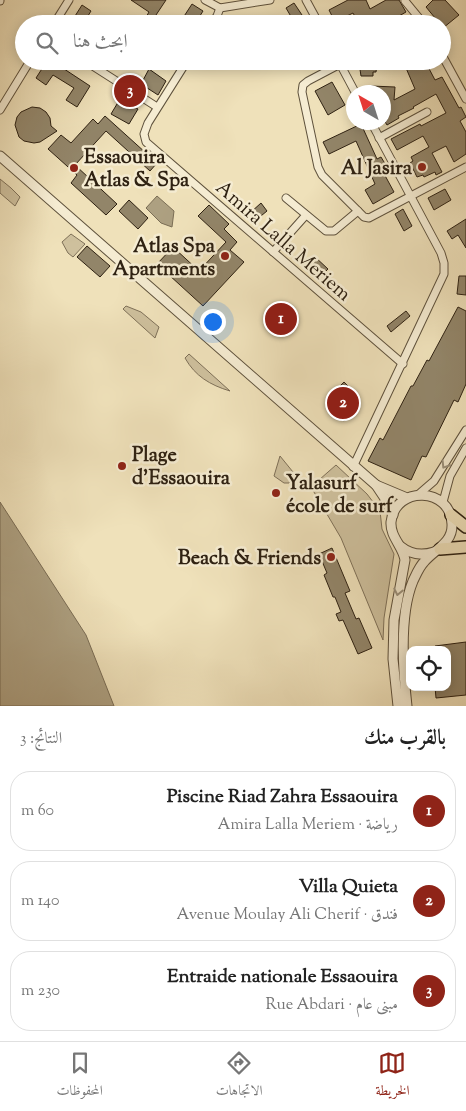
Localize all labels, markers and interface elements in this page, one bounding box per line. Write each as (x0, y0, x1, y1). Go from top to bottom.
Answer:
search box (15, 15, 451, 70)
icon: search (33, 29, 61, 57)
text: ابحث هنا (73, 29, 128, 56)
pin: 3 (114, 72, 146, 110)
north arrow (346, 85, 391, 130)
place label: Essaouira Atlas & Spa (84, 144, 190, 196)
place label: Al Jasira (341, 155, 413, 184)
marker: Al Jasira (416, 161, 428, 173)
marker: Essaouira Atlas & Spa (68, 162, 80, 174)
street label: Amira Lalla Meriem (208, 175, 357, 309)
place label: Atlas Spa Apartments (113, 233, 216, 285)
marker: Atlas Spa Apartments (219, 250, 231, 262)
pin: 1 (265, 300, 297, 338)
your location (200, 309, 226, 335)
pin: 2 (327, 384, 359, 422)
place label: Plage d'Essaouira (132, 442, 231, 494)
one-way arrow (442, 459, 452, 468)
marker: Plage d'Essaouira (116, 460, 128, 472)
place label: Yalasurf école de surf (286, 470, 395, 522)
marker: Yalasurf école de surf (270, 487, 282, 499)
place label: Beach & Friends (178, 545, 321, 574)
marker: Beach & Friends (325, 551, 337, 563)
one-way arrow (393, 587, 404, 596)
map controls (406, 646, 451, 691)
button: locate (406, 646, 451, 691)
text: بالقرب منك (364, 724, 446, 754)
text: النتائج: 3 (20, 728, 62, 751)
text: Piscine Riad Zahra Essaouira (167, 784, 398, 811)
text: 60 m (21, 800, 54, 823)
text: 1 (426, 800, 432, 823)
text: رياضة · Amira Lalla Meriem (218, 814, 398, 837)
text: Villa Quieta (299, 874, 398, 901)
text: 140 m (21, 890, 59, 913)
text: 2 (425, 890, 433, 913)
text: فندق · Avenue Moulay Ali Cherif (177, 904, 398, 927)
text: Entraide nationale Essaouira (167, 964, 398, 991)
text: 230 m (21, 980, 60, 1003)
text: 3 (426, 980, 432, 1003)
text: مبنى عام · Rue Abdari (265, 994, 398, 1017)
tab: المحفوظات (57, 1049, 103, 1104)
tab: الاتجاهات (216, 1049, 262, 1104)
tab: الخريطة (375, 1049, 410, 1104)

